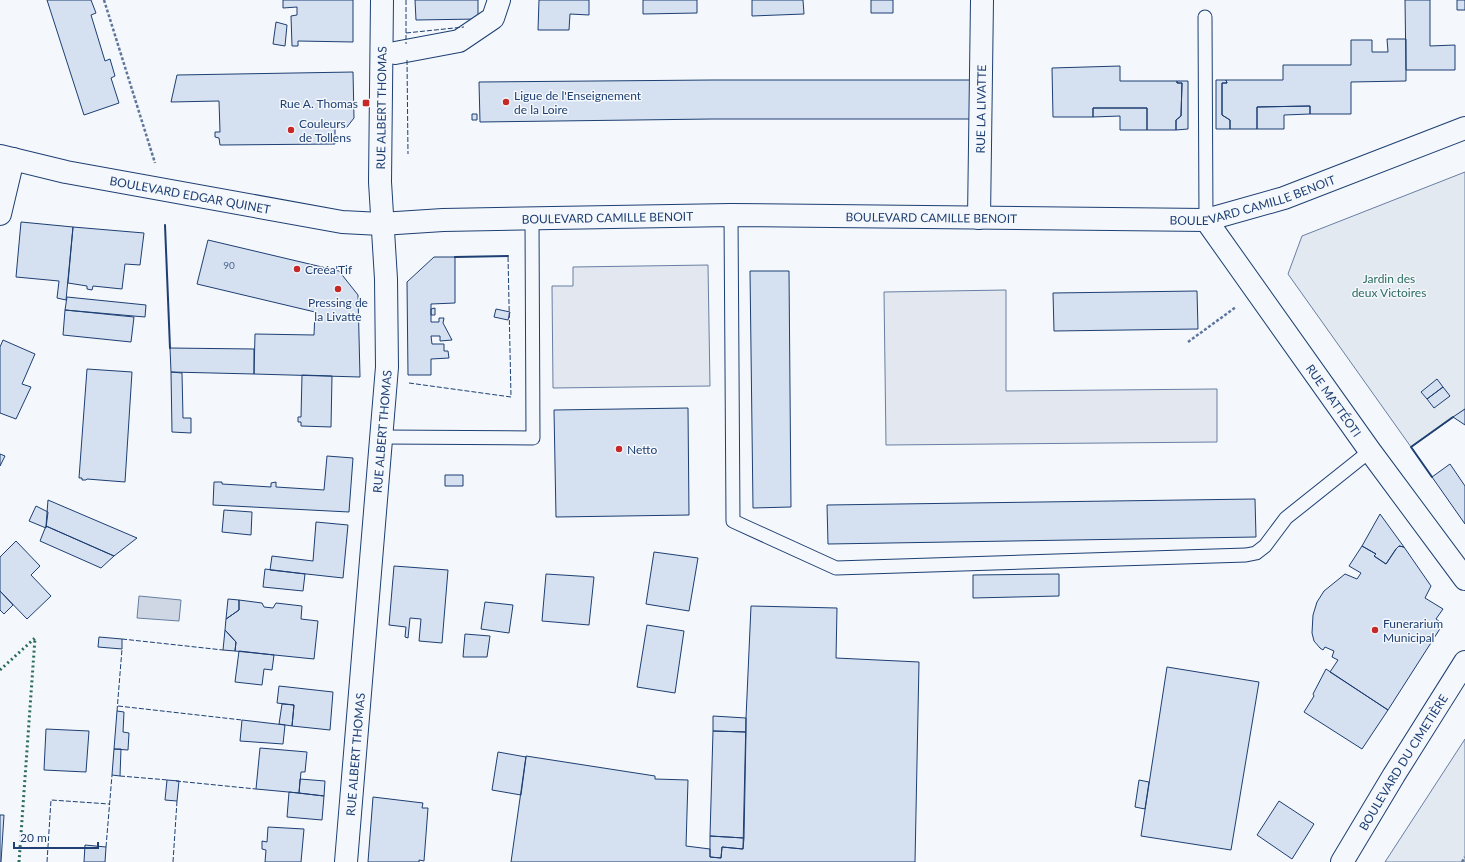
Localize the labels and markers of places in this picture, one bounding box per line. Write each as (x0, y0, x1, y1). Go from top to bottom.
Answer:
place label: Ligue de l'Enseignement de la Loire (514, 88, 642, 117)
place label: Rue A. Thomas (280, 96, 358, 111)
marker: Ligue de l'Enseignement de la Loire (501, 97, 511, 107)
marker: Rue A. Thomas (361, 98, 371, 108)
place label: Couleurs de Tollens (299, 116, 351, 145)
marker: Couleurs de Tollens (286, 125, 296, 135)
place label: Creéa'Tif (305, 262, 353, 277)
marker: Creéa'Tif (292, 264, 302, 274)
marker: Pressing de la Livatte (333, 284, 343, 294)
place label: Pressing de la Livatte (308, 295, 368, 324)
place label: Netto (627, 442, 657, 457)
marker: Netto (614, 444, 624, 454)
place label: Funerarium Municipal (1383, 616, 1443, 645)
marker: Funerarium Municipal (1370, 625, 1380, 635)

